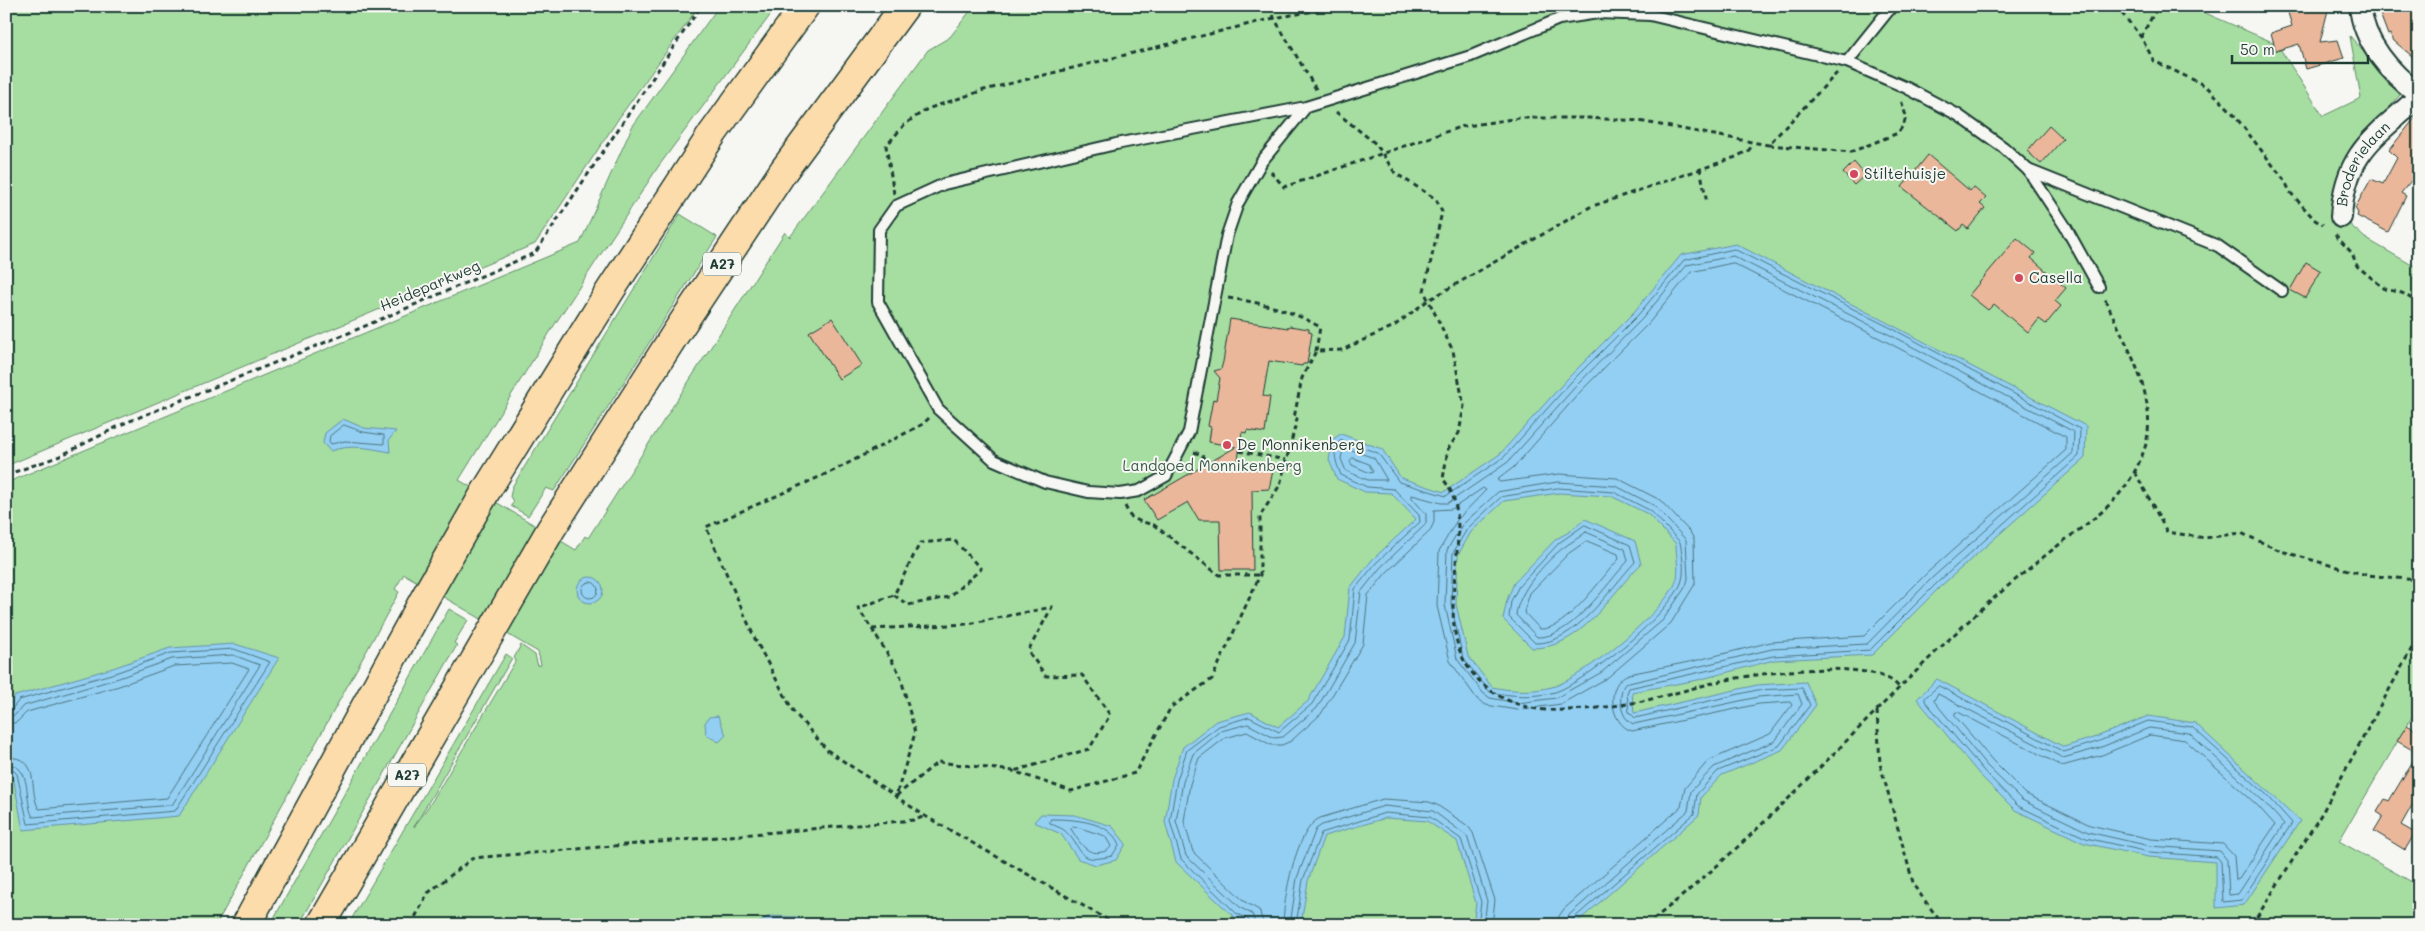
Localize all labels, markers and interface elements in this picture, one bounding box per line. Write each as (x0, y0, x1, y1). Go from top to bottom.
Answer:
scale bar (2232, 32, 2369, 64)
text: 50 m (2240, 39, 2275, 59)
street label: Broderielaan (2331, 116, 2394, 208)
place label: Stiltehuisje (1864, 163, 1946, 183)
marker: Stiltehuisje (1848, 168, 1860, 180)
road number: A27 (703, 252, 741, 276)
street label: Heideparkweg (376, 255, 483, 315)
place label: Casella (2029, 267, 2083, 287)
marker: Casella (2013, 272, 2025, 284)
place label: De Monnikenberg (1237, 434, 1364, 454)
marker: De Monnikenberg (1221, 439, 1233, 451)
park label: Landgoed Monnikenberg (1123, 455, 1302, 475)
road number: A27 (388, 764, 426, 786)

